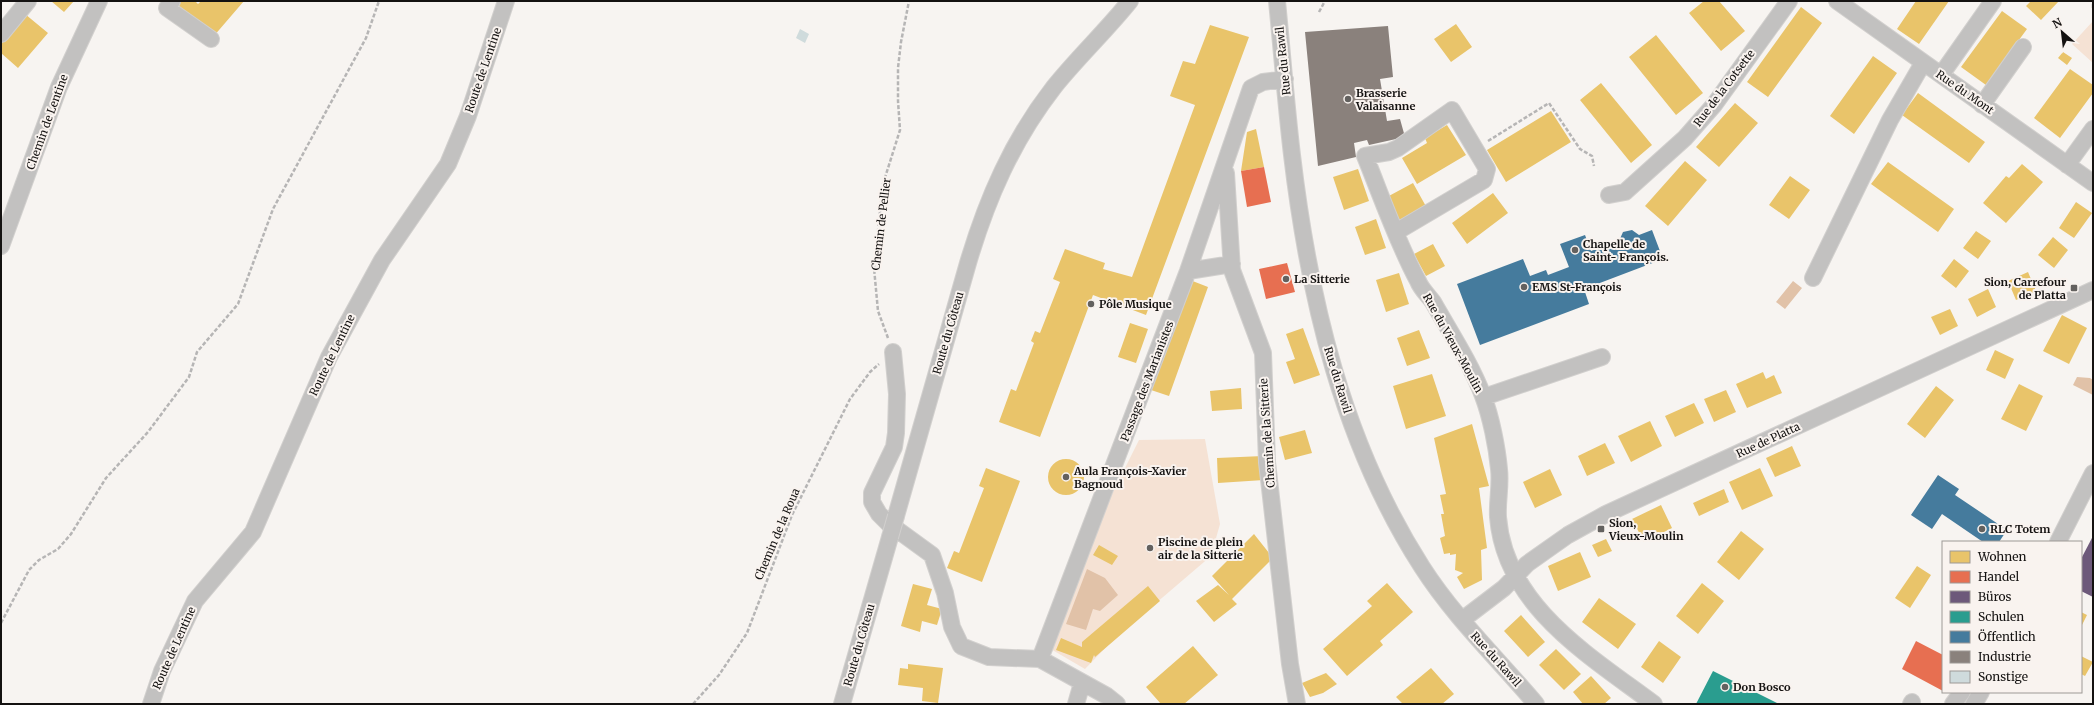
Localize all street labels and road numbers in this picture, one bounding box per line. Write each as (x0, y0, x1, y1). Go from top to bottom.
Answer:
street label: Route de Lentine (462, 25, 504, 114)
street label: Rue du Rawil (1272, 26, 1294, 96)
street label: Rue de la Cotsette (1690, 46, 1758, 129)
street label: Rue du Mont (1933, 67, 1997, 117)
street label: Chemin de Lentine (23, 72, 71, 172)
street label: Chemin de Pellier (868, 177, 894, 271)
street label: Route du Côteau (930, 290, 967, 376)
street label: Rue du Vieux-Moulin (1420, 291, 1486, 396)
street label: Route de Lentine (306, 312, 358, 398)
street label: Passage des Marianistes (1118, 319, 1176, 443)
street label: Rue du Rawil (1321, 345, 1355, 415)
street label: Chemin de la Sitterie (1256, 378, 1278, 488)
street label: Rue de Platta (1734, 419, 1802, 461)
street label: Chemin de la Roua (751, 486, 803, 582)
street label: Route du Côteau (841, 602, 878, 688)
street label: Route de Lentine (149, 604, 199, 692)
street label: Rue du Rawil (1468, 629, 1525, 690)

